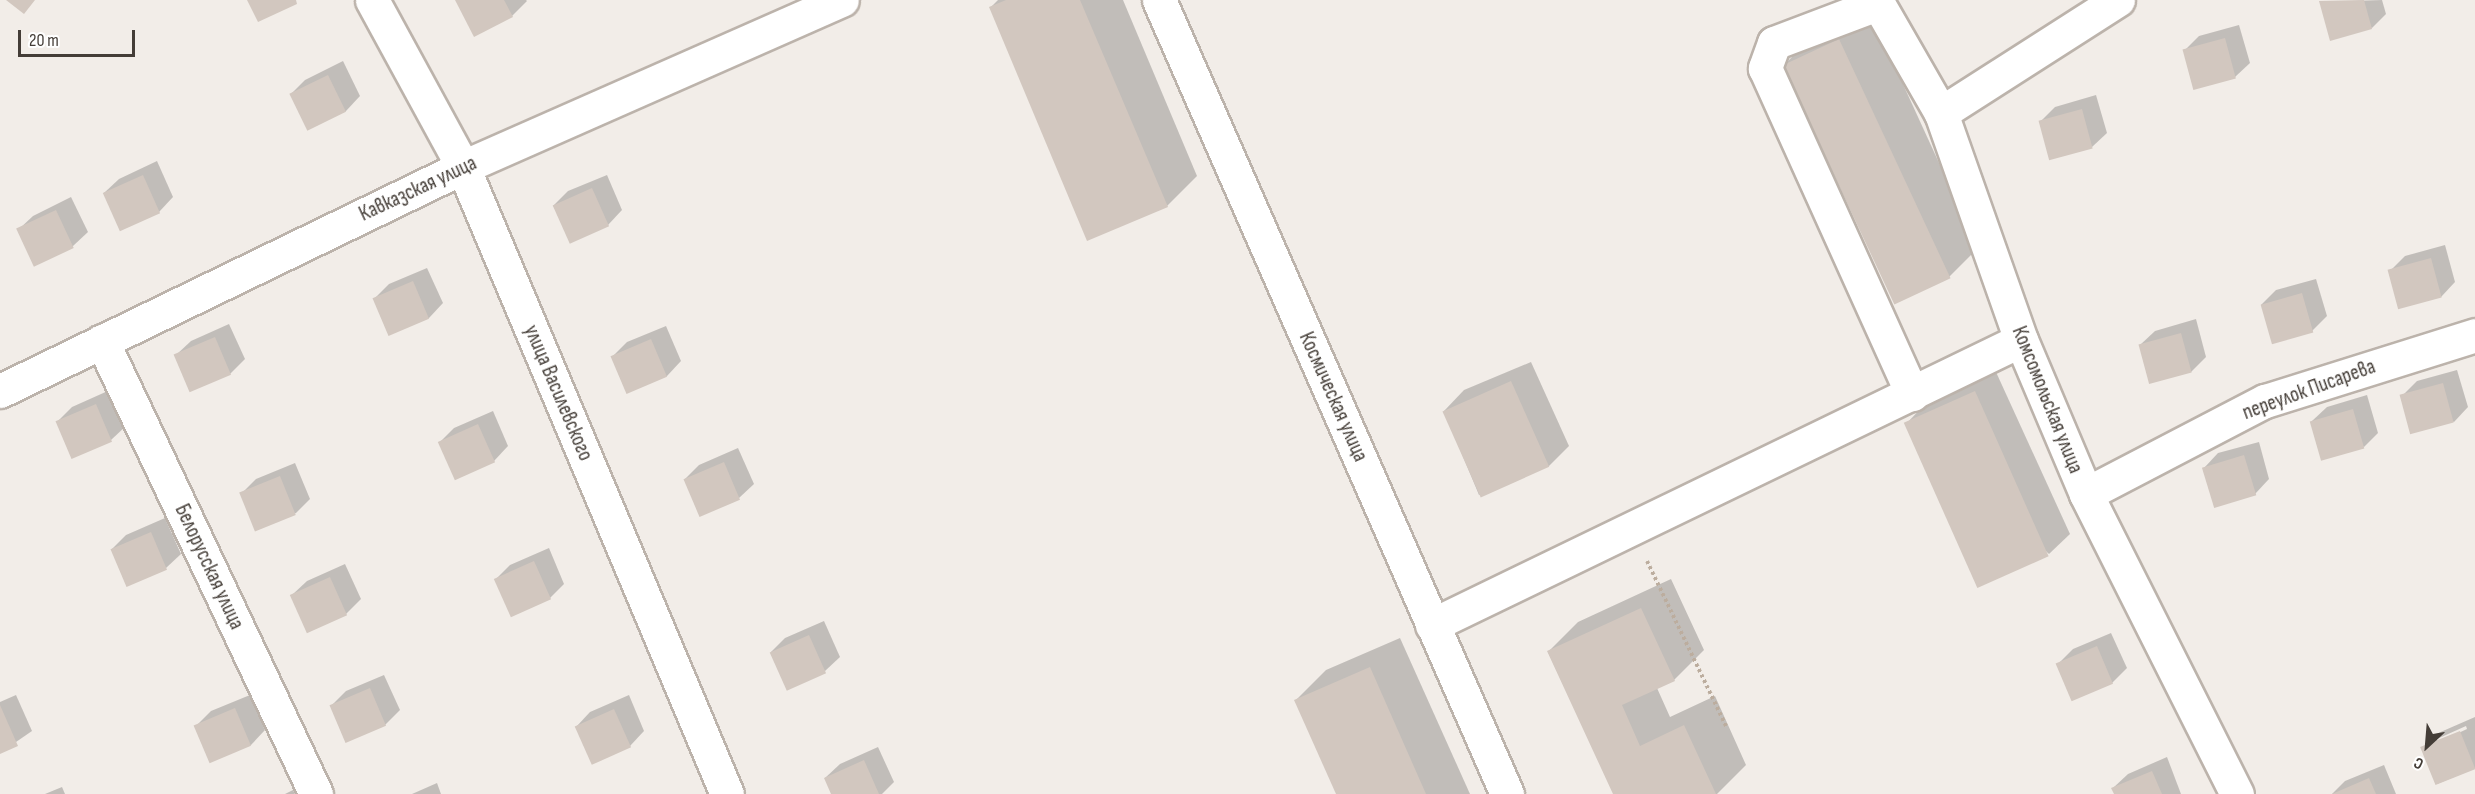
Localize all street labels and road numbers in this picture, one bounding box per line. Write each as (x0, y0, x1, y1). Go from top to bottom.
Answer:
street label: Кавказская улица (355, 151, 481, 227)
street label: улица Василевского (518, 321, 598, 465)
street label: Комсомольская улица (2006, 323, 2088, 477)
street label: Космическая улица (1293, 328, 1373, 466)
street label: переулок Писарева (2239, 354, 2379, 426)
street label: Белорусская улица (169, 500, 249, 634)

